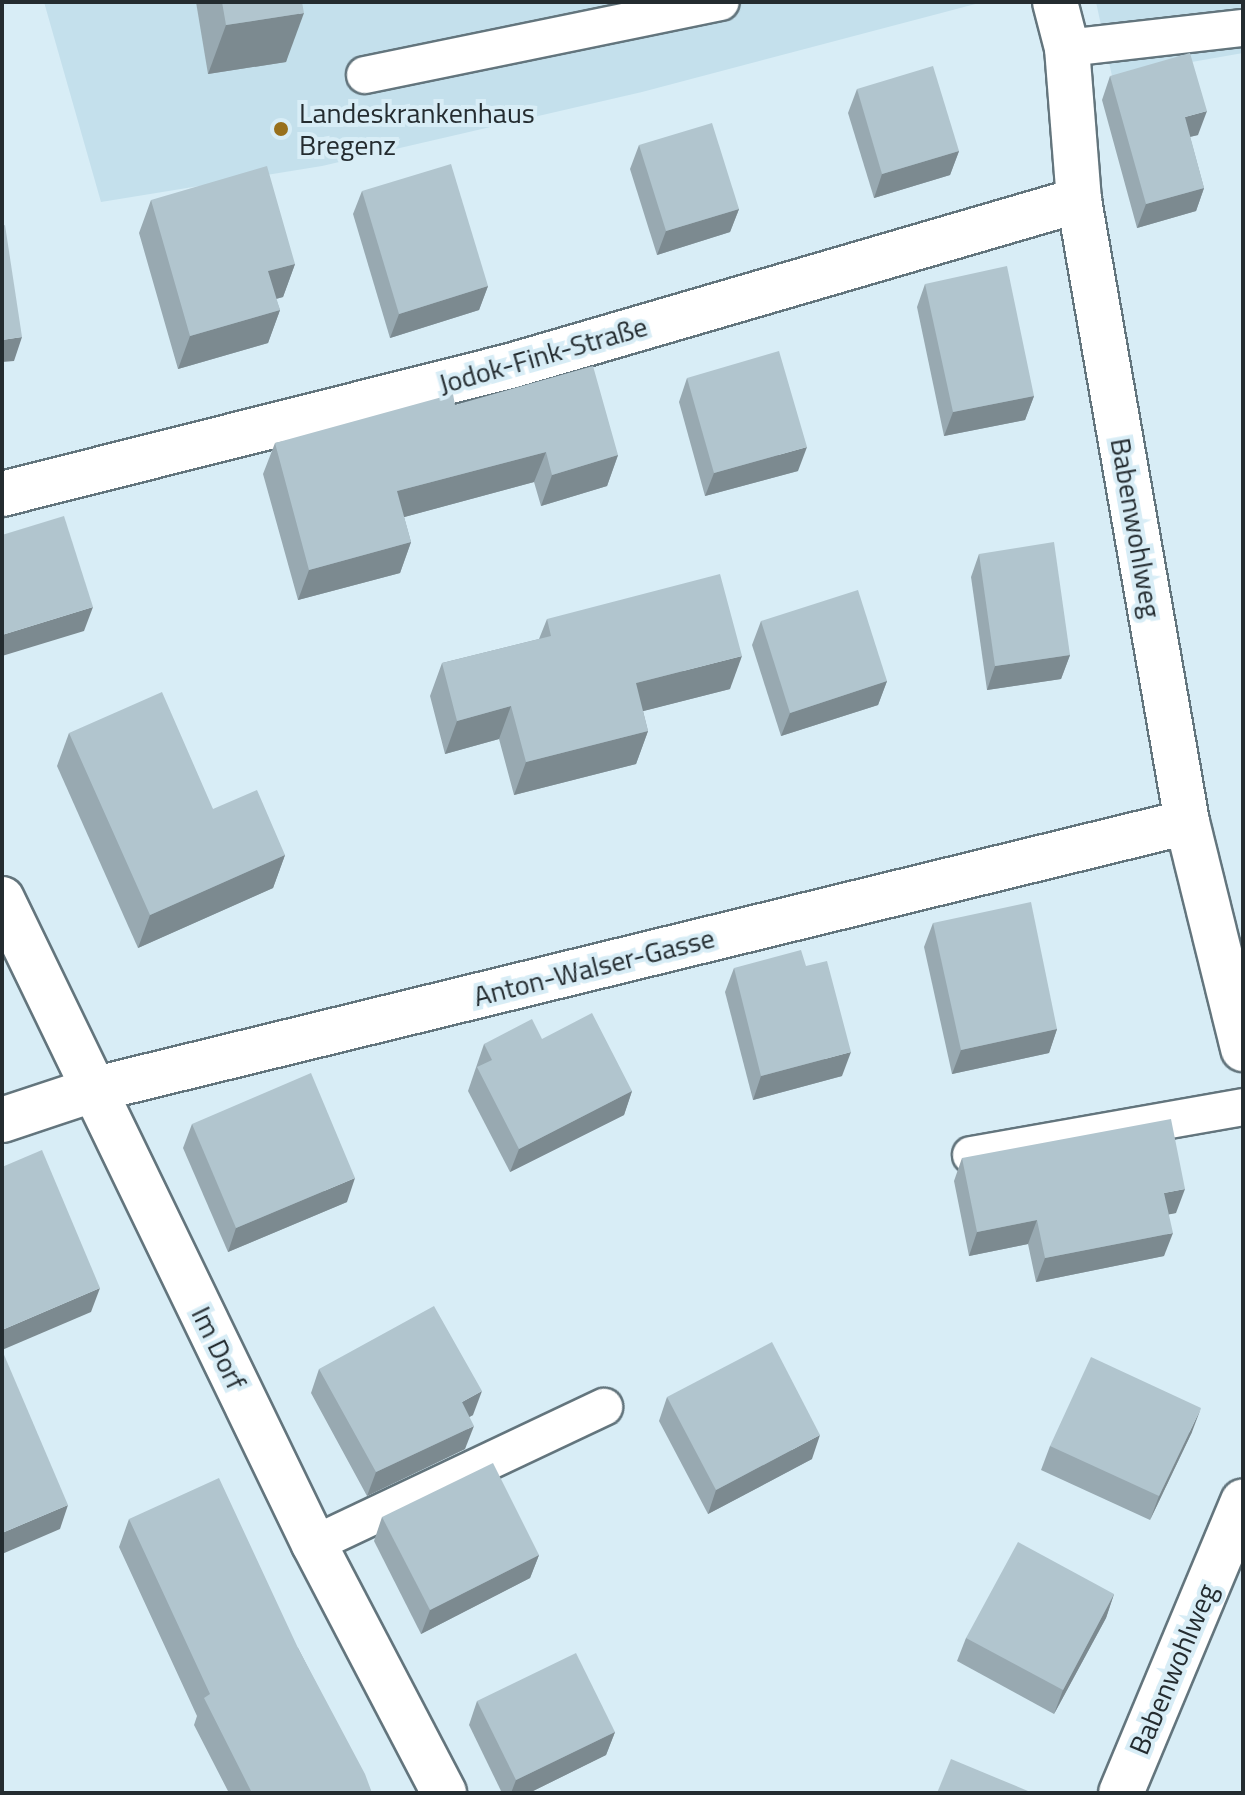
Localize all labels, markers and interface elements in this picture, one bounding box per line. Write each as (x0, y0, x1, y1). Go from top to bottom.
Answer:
place label: Landeskrankenhaus Bregenz (299, 96, 535, 162)
marker: Landeskrankenhaus Bregenz (270, 118, 292, 140)
street label: Jodok-Fink-Straße (435, 309, 651, 401)
street label: Babenwohlweg (1104, 435, 1168, 621)
street label: Anton-Walser-Gasse (470, 921, 718, 1013)
street label: Im Dorf (185, 1301, 253, 1395)
street label: Babenwohlweg (1122, 1579, 1224, 1759)

